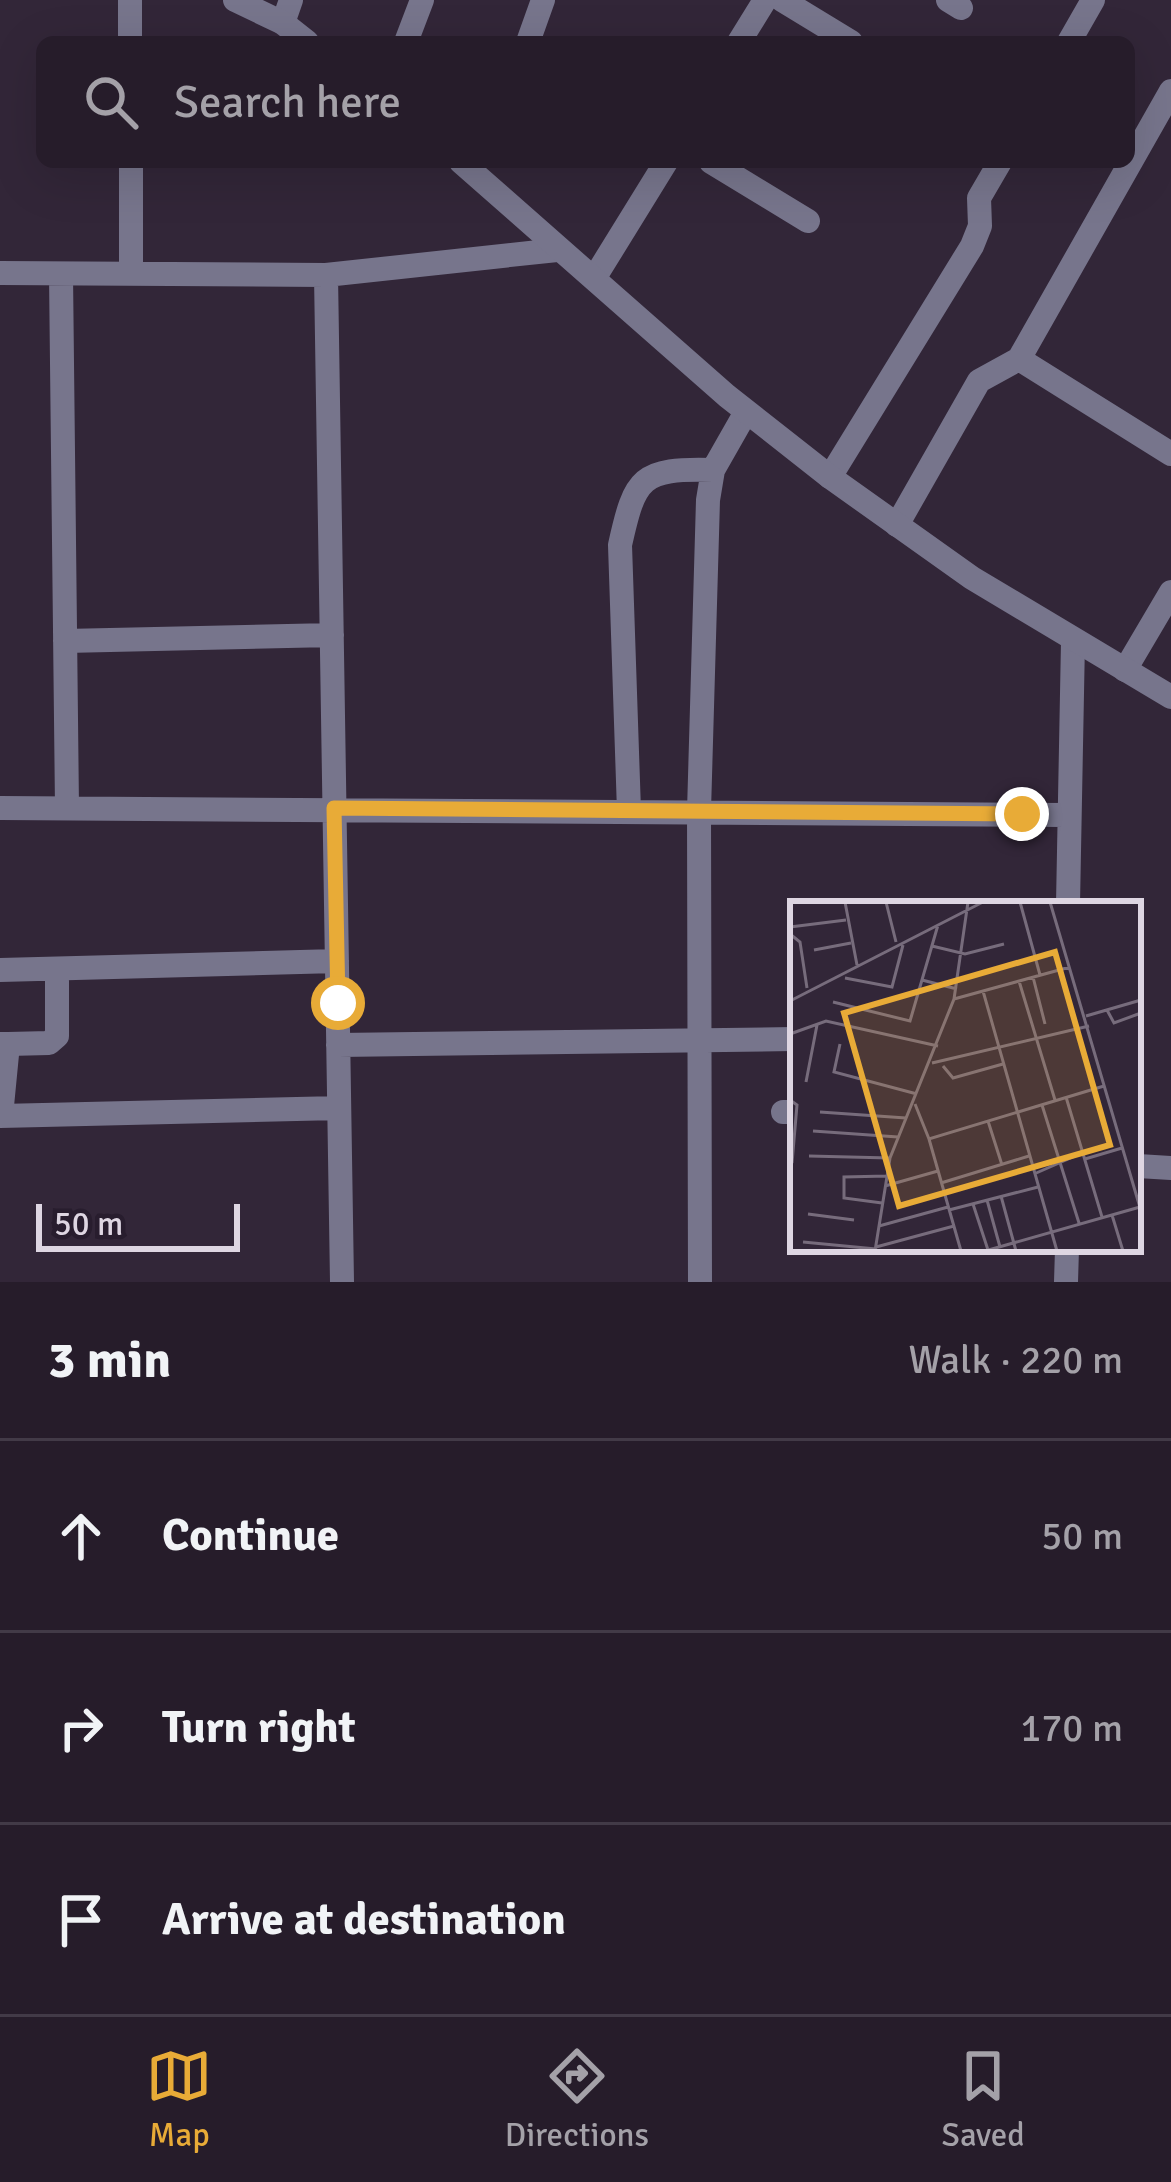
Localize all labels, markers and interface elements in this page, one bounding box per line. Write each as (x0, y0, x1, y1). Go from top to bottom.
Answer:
search box (36, 36, 1135, 168)
icon: search (78, 69, 144, 135)
text: Search here (174, 75, 401, 130)
route end (995, 787, 1049, 841)
inset map (790, 901, 1141, 1252)
route start (311, 976, 365, 1030)
scale bar (36, 1198, 240, 1251)
text: 50 m (54, 1204, 123, 1245)
text: 3 min (48, 1329, 171, 1392)
text: Walk · 220 m (909, 1336, 1123, 1384)
icon: ahead (48, 1503, 114, 1569)
text: Continue (162, 1508, 339, 1563)
text: 50 m (1041, 1512, 1123, 1560)
icon: right (48, 1695, 114, 1761)
text: Turn right (162, 1700, 356, 1755)
text: 170 m (1020, 1704, 1123, 1752)
icon: arrive (48, 1887, 114, 1953)
text: Arrive at destination (162, 1892, 566, 1947)
tab: Map (146, 2043, 212, 2156)
tab: Directions (505, 2043, 649, 2156)
tab: Saved (942, 2043, 1025, 2156)

